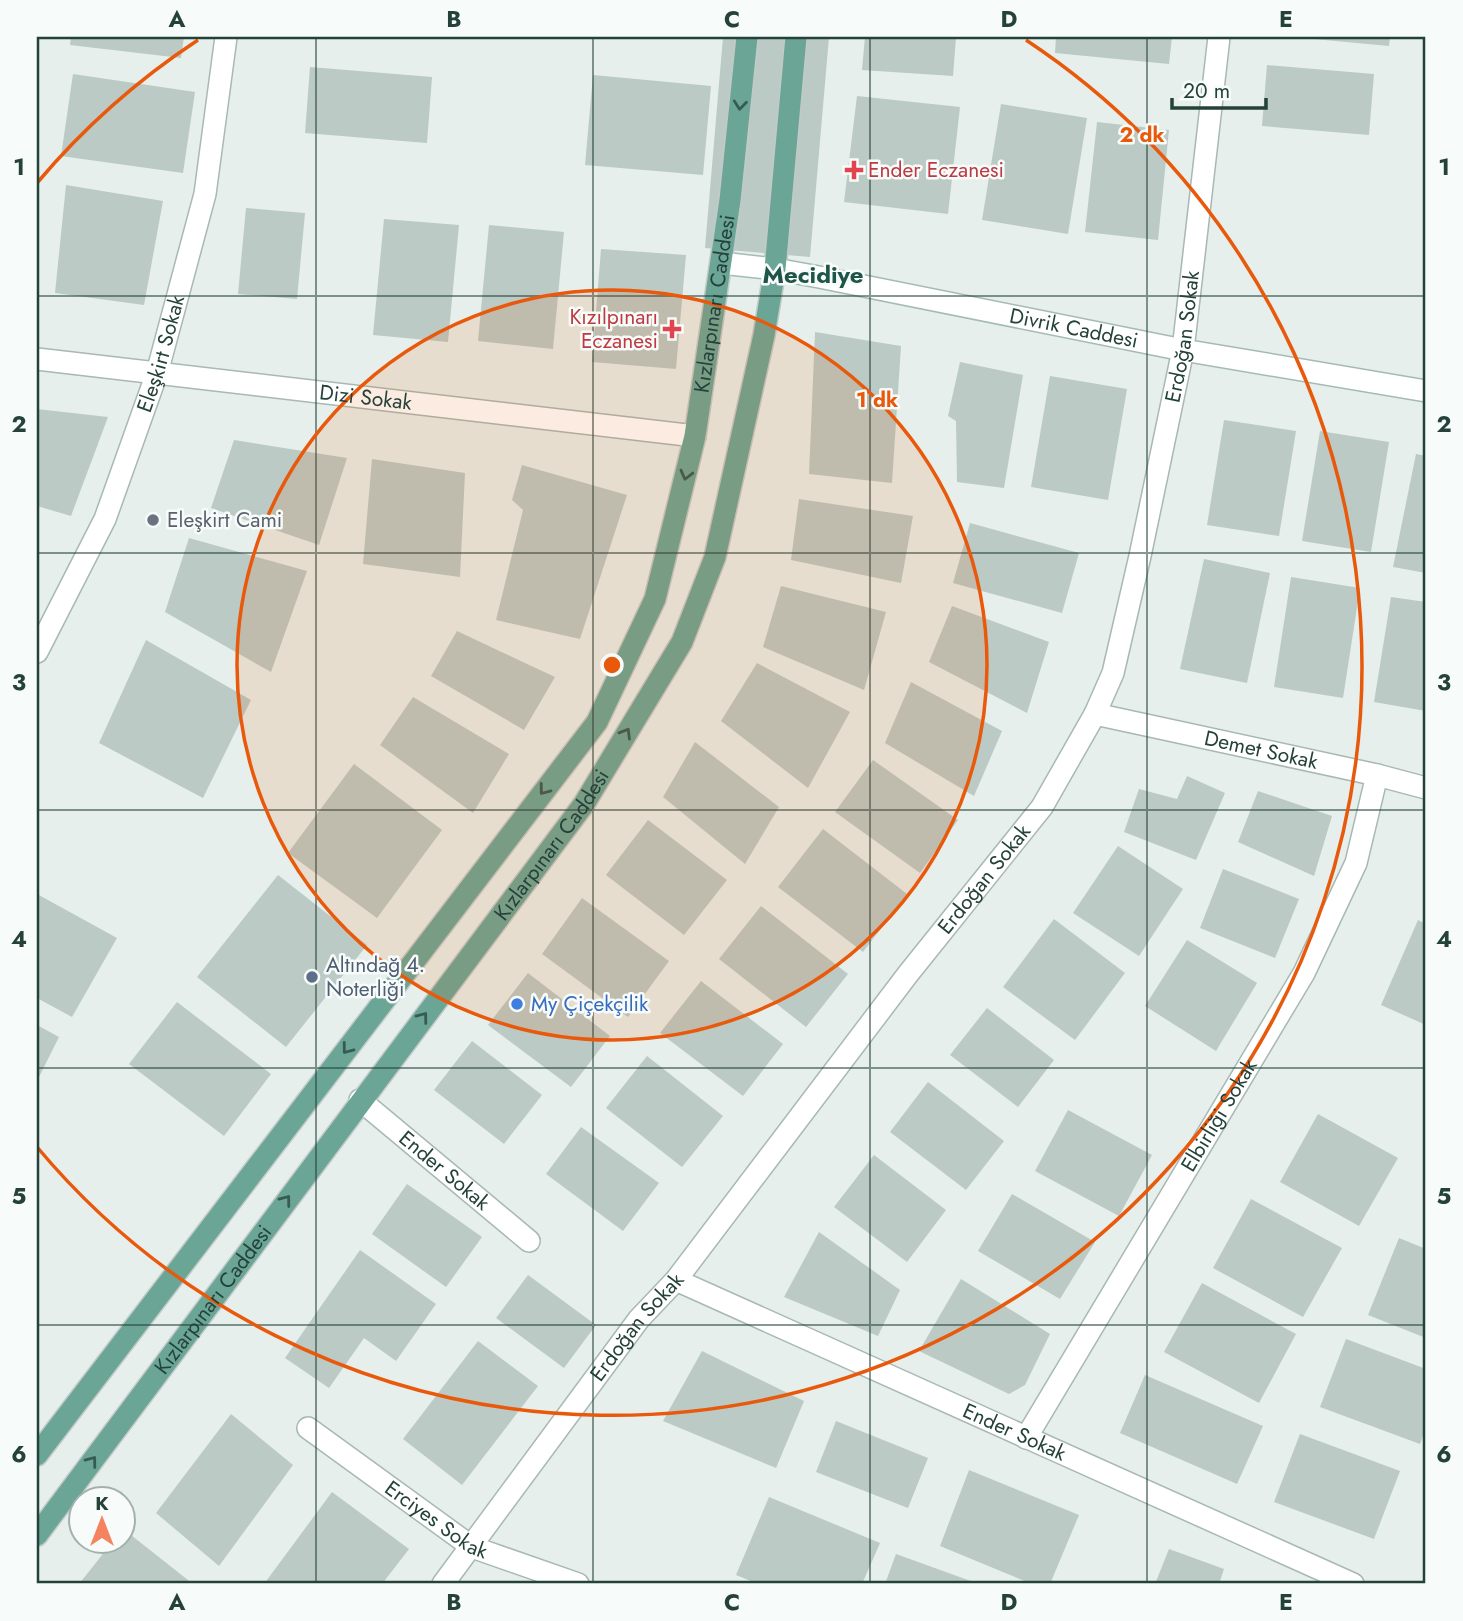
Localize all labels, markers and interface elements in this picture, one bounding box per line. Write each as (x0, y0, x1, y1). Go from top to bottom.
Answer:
text: A (168, 2, 186, 36)
text: B (446, 2, 462, 36)
text: C (724, 2, 740, 36)
text: D (1001, 2, 1018, 36)
text: E (1279, 2, 1293, 36)
scale bar (1172, 66, 1267, 110)
text: 20 m (1183, 76, 1230, 106)
one-way arrow (733, 99, 748, 110)
text: 2 dk (1119, 120, 1165, 150)
text: 1 (13, 150, 25, 184)
text: 1 (1438, 150, 1450, 184)
place label: Ender Eczanesi (868, 155, 1004, 185)
marker: Ender Eczanesi (846, 162, 862, 178)
street label: Kızlarpınarı Caddesi (687, 212, 743, 395)
district label: Mecidiye (763, 257, 863, 292)
street label: Erdoğan Sokak (1157, 268, 1207, 405)
street label: Eleşkirt Sokak (129, 291, 192, 416)
street label: Divrik Caddesi (1007, 301, 1141, 356)
place label: Kızılpınarı Eczanesi (570, 302, 658, 356)
marker: Kızılpınarı Eczanesi (664, 321, 680, 337)
street label: Dizi Sokak (318, 377, 414, 418)
text: 1 dk (856, 385, 898, 415)
text: 2 (11, 407, 27, 441)
text: 2 (1436, 407, 1452, 441)
one-way arrow (680, 469, 694, 481)
place label: Eleşkirt Cami (167, 505, 282, 535)
marker: Eleşkirt Cami (145, 512, 161, 528)
centre of rings (600, 653, 624, 677)
text: 3 (12, 665, 26, 699)
text: 3 (1437, 665, 1451, 699)
street label: Demet Sokak (1202, 723, 1321, 777)
one-way arrow (618, 728, 631, 741)
street label: Kızlarpınarı Caddesi (487, 764, 616, 927)
one-way arrow (540, 783, 553, 795)
street label: Erdoğan Sokak (931, 817, 1038, 940)
text: 4 (11, 922, 27, 956)
text: 4 (1436, 922, 1452, 956)
place label: Altındağ 4. Noterliği (326, 950, 425, 1004)
marker: Altındağ 4. Noterliği (304, 969, 320, 985)
place label: My Çiçekçilik (531, 989, 649, 1019)
marker: My Çiçekçilik (509, 996, 525, 1012)
one-way arrow (414, 1013, 427, 1025)
one-way arrow (342, 1041, 355, 1054)
street label: Elbirliği Sokak (1174, 1053, 1265, 1177)
street label: Ender Sokak (392, 1124, 497, 1218)
text: 5 (12, 1179, 26, 1213)
text: 5 (1437, 1179, 1451, 1213)
one-way arrow (278, 1195, 291, 1207)
street label: Kızlarpınarı Caddesi (147, 1219, 279, 1381)
street label: Erdoğan Sokak (583, 1266, 692, 1388)
street label: Ender Sokak (958, 1396, 1072, 1469)
text: 6 (11, 1437, 27, 1471)
text: 6 (1436, 1437, 1452, 1471)
one-way arrow (84, 1456, 96, 1469)
street label: Erciyes Sokak (378, 1473, 492, 1566)
north arrow (66, 1484, 136, 1554)
text: K (95, 1490, 109, 1517)
text: A (168, 1585, 186, 1619)
text: B (446, 1585, 462, 1619)
text: C (724, 1585, 740, 1619)
text: D (1001, 1585, 1018, 1619)
text: E (1279, 1585, 1293, 1619)

